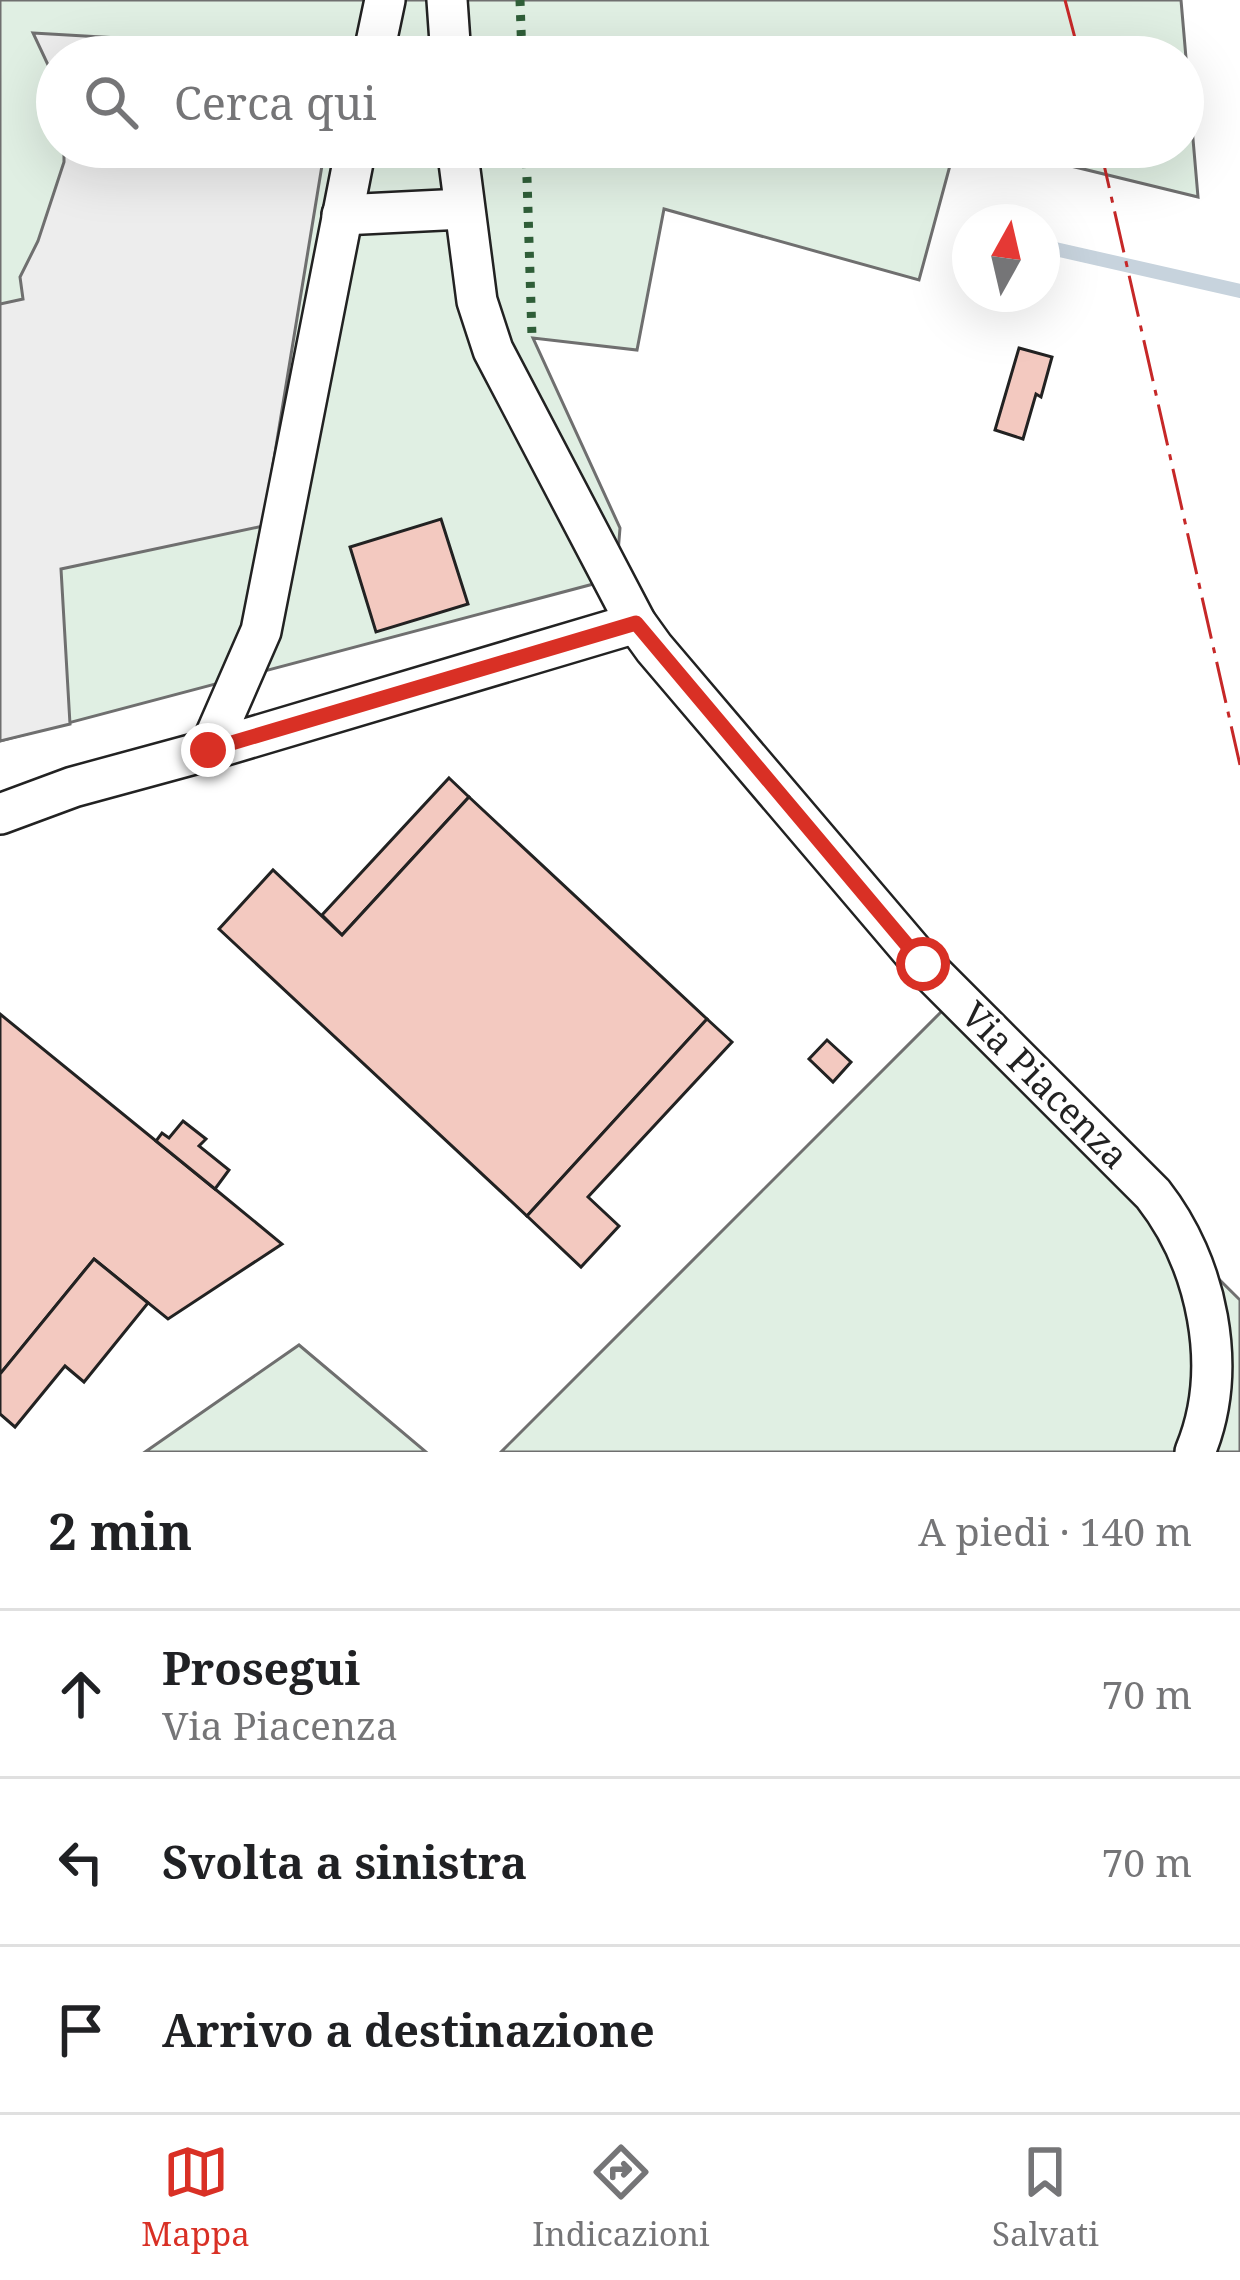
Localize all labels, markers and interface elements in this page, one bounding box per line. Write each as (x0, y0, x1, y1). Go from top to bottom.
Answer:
search box (36, 36, 1204, 168)
icon: search (78, 69, 144, 135)
text: Cerca qui (174, 72, 377, 133)
north arrow (952, 204, 1060, 312)
route end (181, 723, 235, 777)
route start (896, 937, 950, 991)
street label: Via Piacenza (951, 990, 1140, 1179)
text: 2 min (48, 1495, 192, 1565)
text: A piedi · 140 m (918, 1504, 1192, 1557)
text: Prosegui (162, 1637, 360, 1698)
icon: ahead (48, 1661, 114, 1727)
text: 70 m (1101, 1667, 1192, 1720)
text: Via Piacenza (162, 1698, 398, 1751)
icon: left (48, 1829, 114, 1895)
text: Svolta a sinistra (162, 1831, 527, 1892)
text: 70 m (1101, 1835, 1192, 1888)
icon: arrive (48, 1997, 114, 2063)
text: Arrivo a destinazione (162, 1999, 655, 2060)
tab: Mappa (141, 2139, 250, 2256)
tab: Indicazioni (532, 2139, 710, 2256)
tab: Salvati (992, 2139, 1099, 2256)

